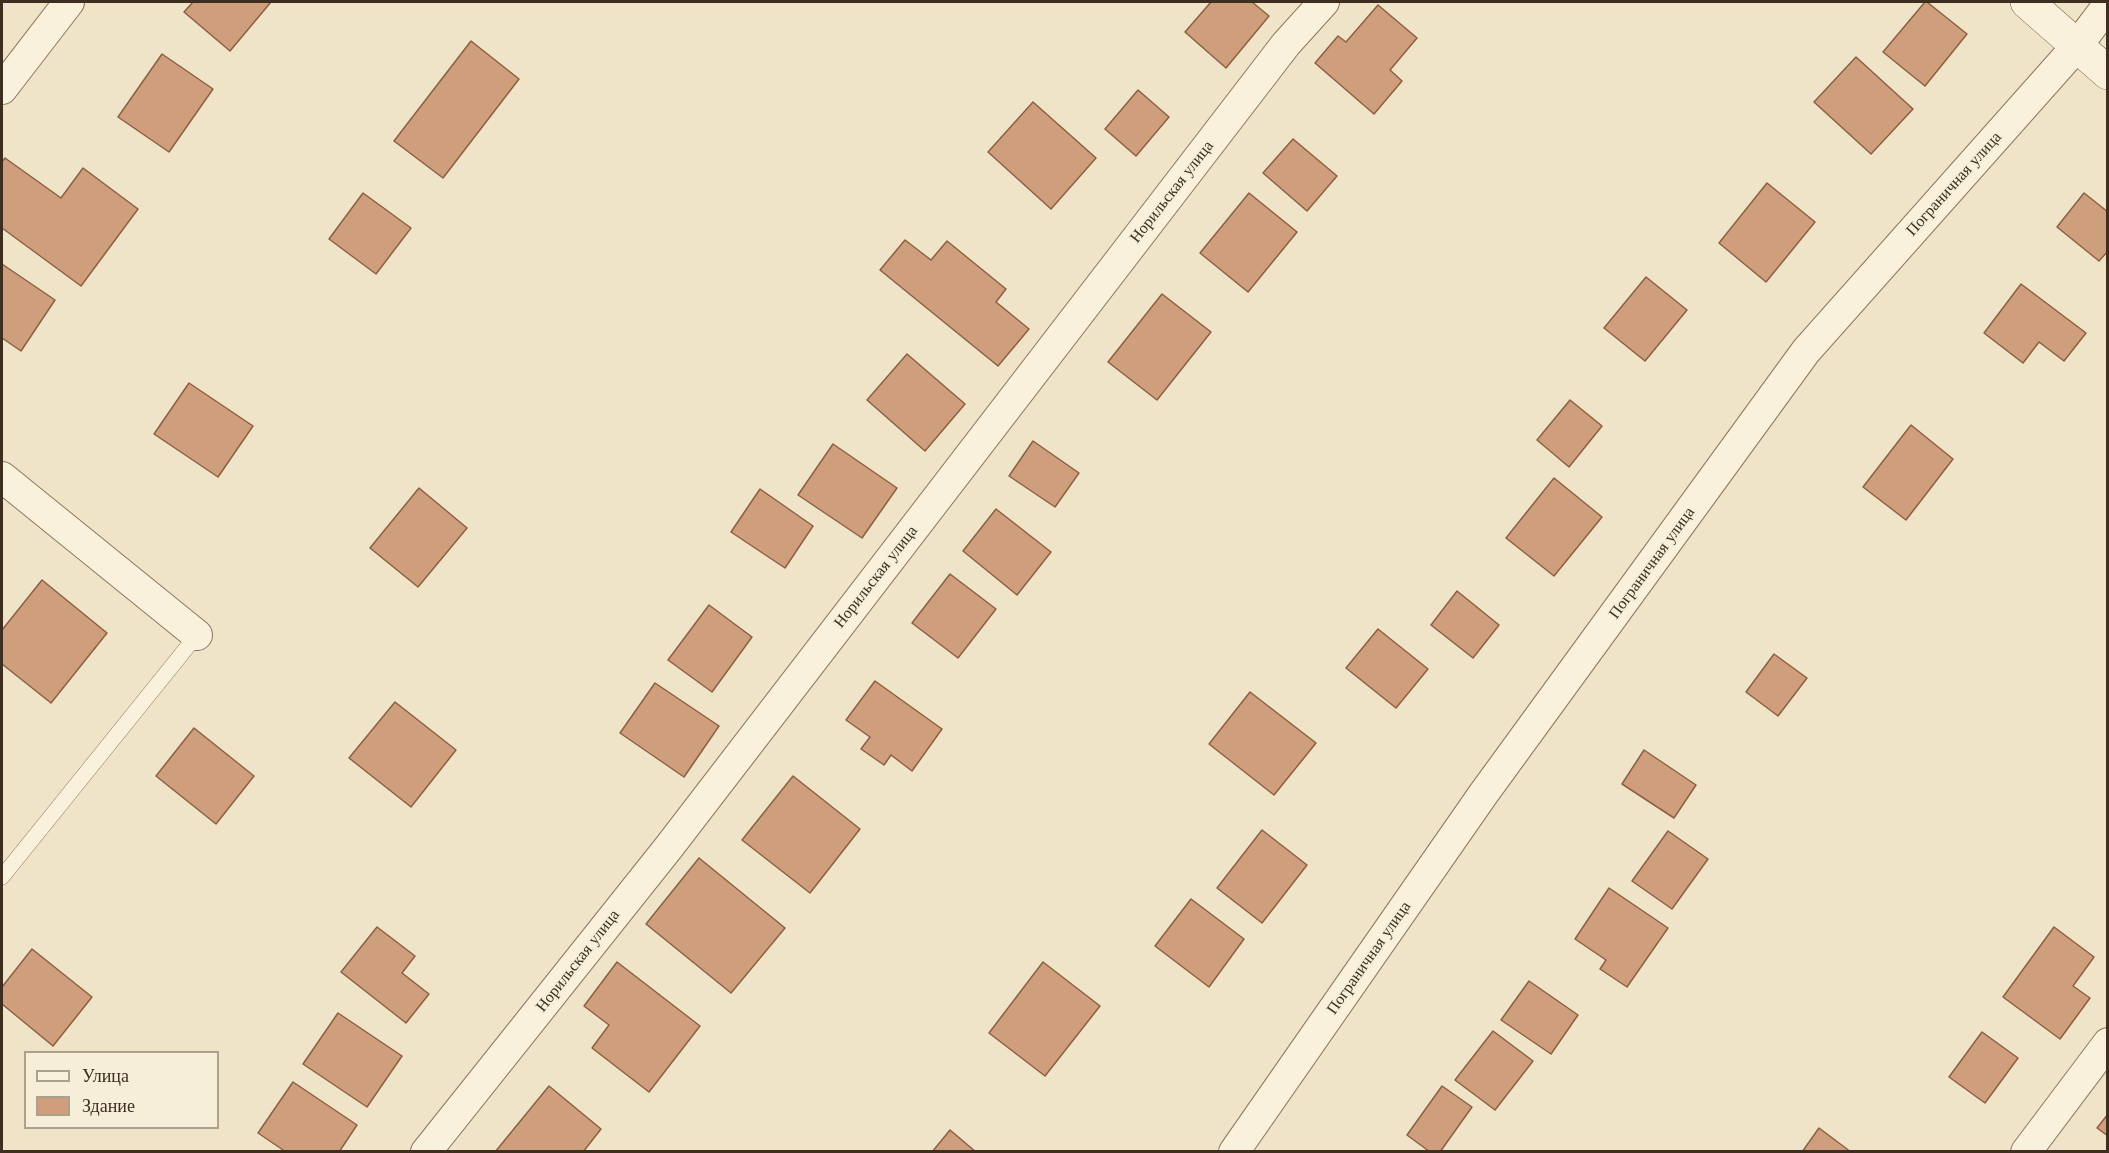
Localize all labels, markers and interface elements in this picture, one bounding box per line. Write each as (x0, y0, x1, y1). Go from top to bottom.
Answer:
street label: Пограничная улица (1902, 128, 2006, 240)
street label: Норильская улица (1126, 137, 1218, 247)
street label: Пограничная улица (1605, 503, 1699, 623)
street label: Норильская улица (830, 522, 922, 632)
street label: Пограничная улица (1323, 898, 1415, 1018)
street label: Норильская улица (532, 906, 624, 1016)
legend (24, 1051, 219, 1129)
text: Улица (82, 1065, 129, 1087)
text: Здание (82, 1095, 135, 1117)

